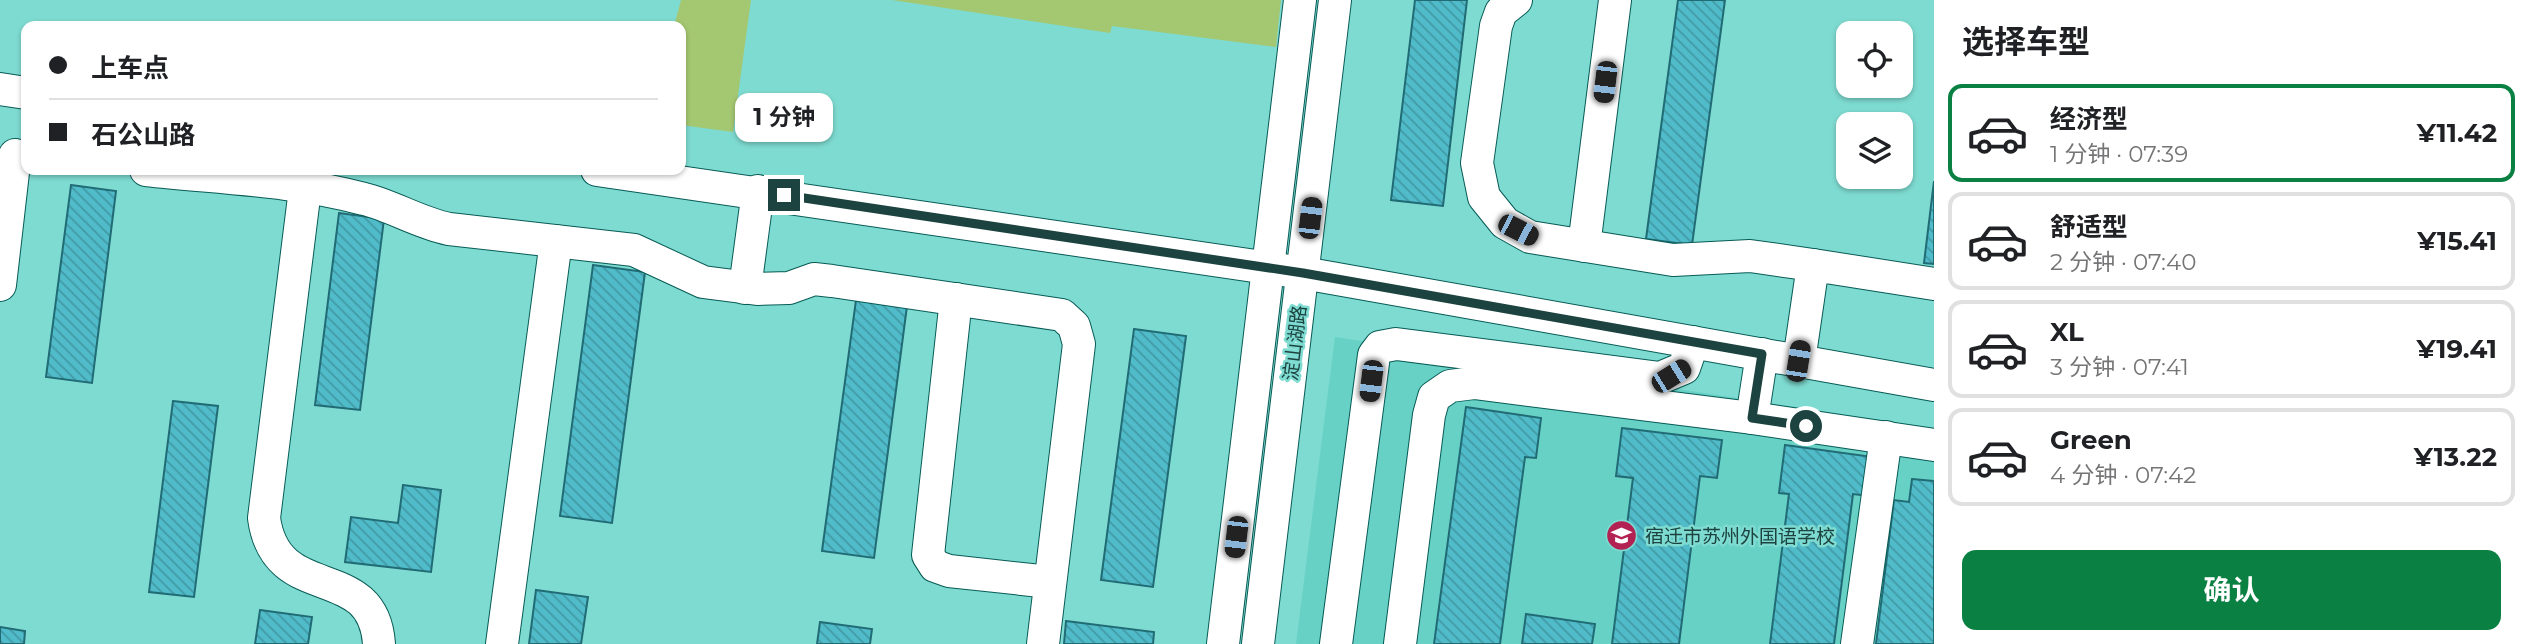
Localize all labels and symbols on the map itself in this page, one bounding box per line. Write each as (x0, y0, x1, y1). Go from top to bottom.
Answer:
car (1593, 60, 1618, 104)
callout: 1 分钟 (735, 94, 833, 142)
route end (768, 179, 800, 211)
car (1298, 196, 1323, 240)
car (1495, 211, 1542, 249)
street label: 淀山湖路 (1279, 304, 1311, 382)
car (1785, 339, 1812, 383)
car (1648, 356, 1695, 396)
car (1359, 359, 1384, 403)
route start (1790, 410, 1822, 442)
car (1224, 515, 1249, 559)
school or university icon: 宿迁市苏州外国语学校 (1605, 519, 1639, 553)
place label: 宿迁市苏州外国语学校 (1645, 525, 1835, 548)

